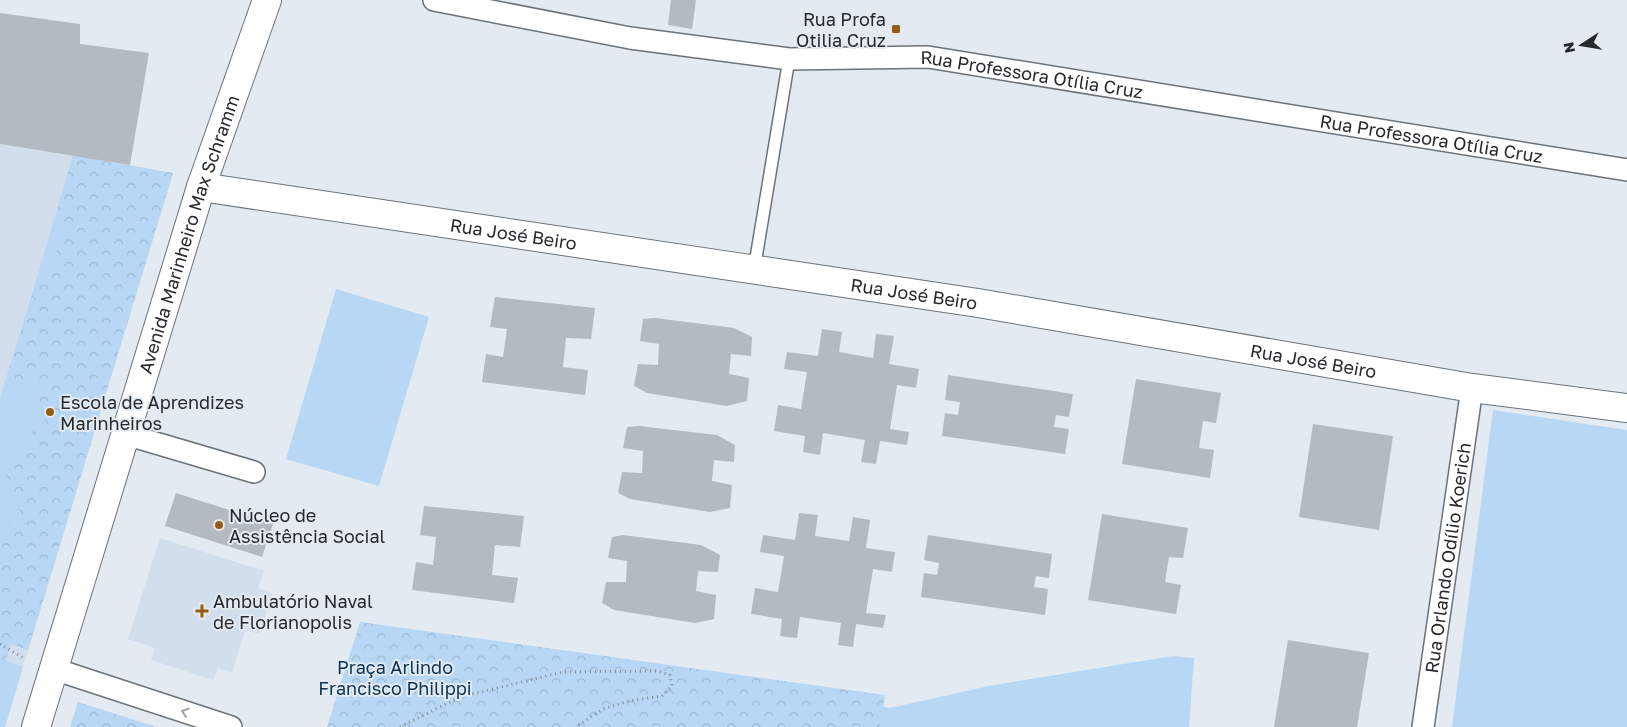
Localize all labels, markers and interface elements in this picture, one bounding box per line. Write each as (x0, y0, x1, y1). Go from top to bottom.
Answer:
place label: Rua Profa Otilia Cruz (796, 8, 886, 51)
north arrow (1557, 20, 1607, 70)
marker: Rua Profa Otilia Cruz (890, 23, 902, 35)
text: N (1559, 41, 1578, 55)
street label: Rua Professora Otília Cruz (920, 46, 1145, 103)
street label: Avenida Marinheiro Max Schramm (134, 92, 244, 376)
street label: Rua Professora Otília Cruz (1318, 110, 1544, 167)
street label: Rua José Beiro (449, 213, 578, 254)
street label: Rua José Beiro (849, 273, 979, 314)
street label: Rua José Beiro (1249, 339, 1378, 382)
place label: Escola de Aprendizes Marinheiros (60, 391, 244, 434)
marker: Escola de Aprendizes Marinheiros (44, 406, 56, 418)
street label: Rua Orlando Odílio Koerich (1420, 441, 1475, 675)
place label: Núcleo de Assistência Social (229, 504, 386, 547)
marker: Núcleo de Assistência Social (213, 519, 225, 531)
place label: Ambulatório Naval de Florianopolis (213, 590, 373, 633)
marker: Ambulatório Naval de Florianopolis (195, 604, 209, 618)
park label: Praça Arlindo Francisco Philippi (318, 656, 472, 699)
one-way arrow (181, 708, 189, 718)

